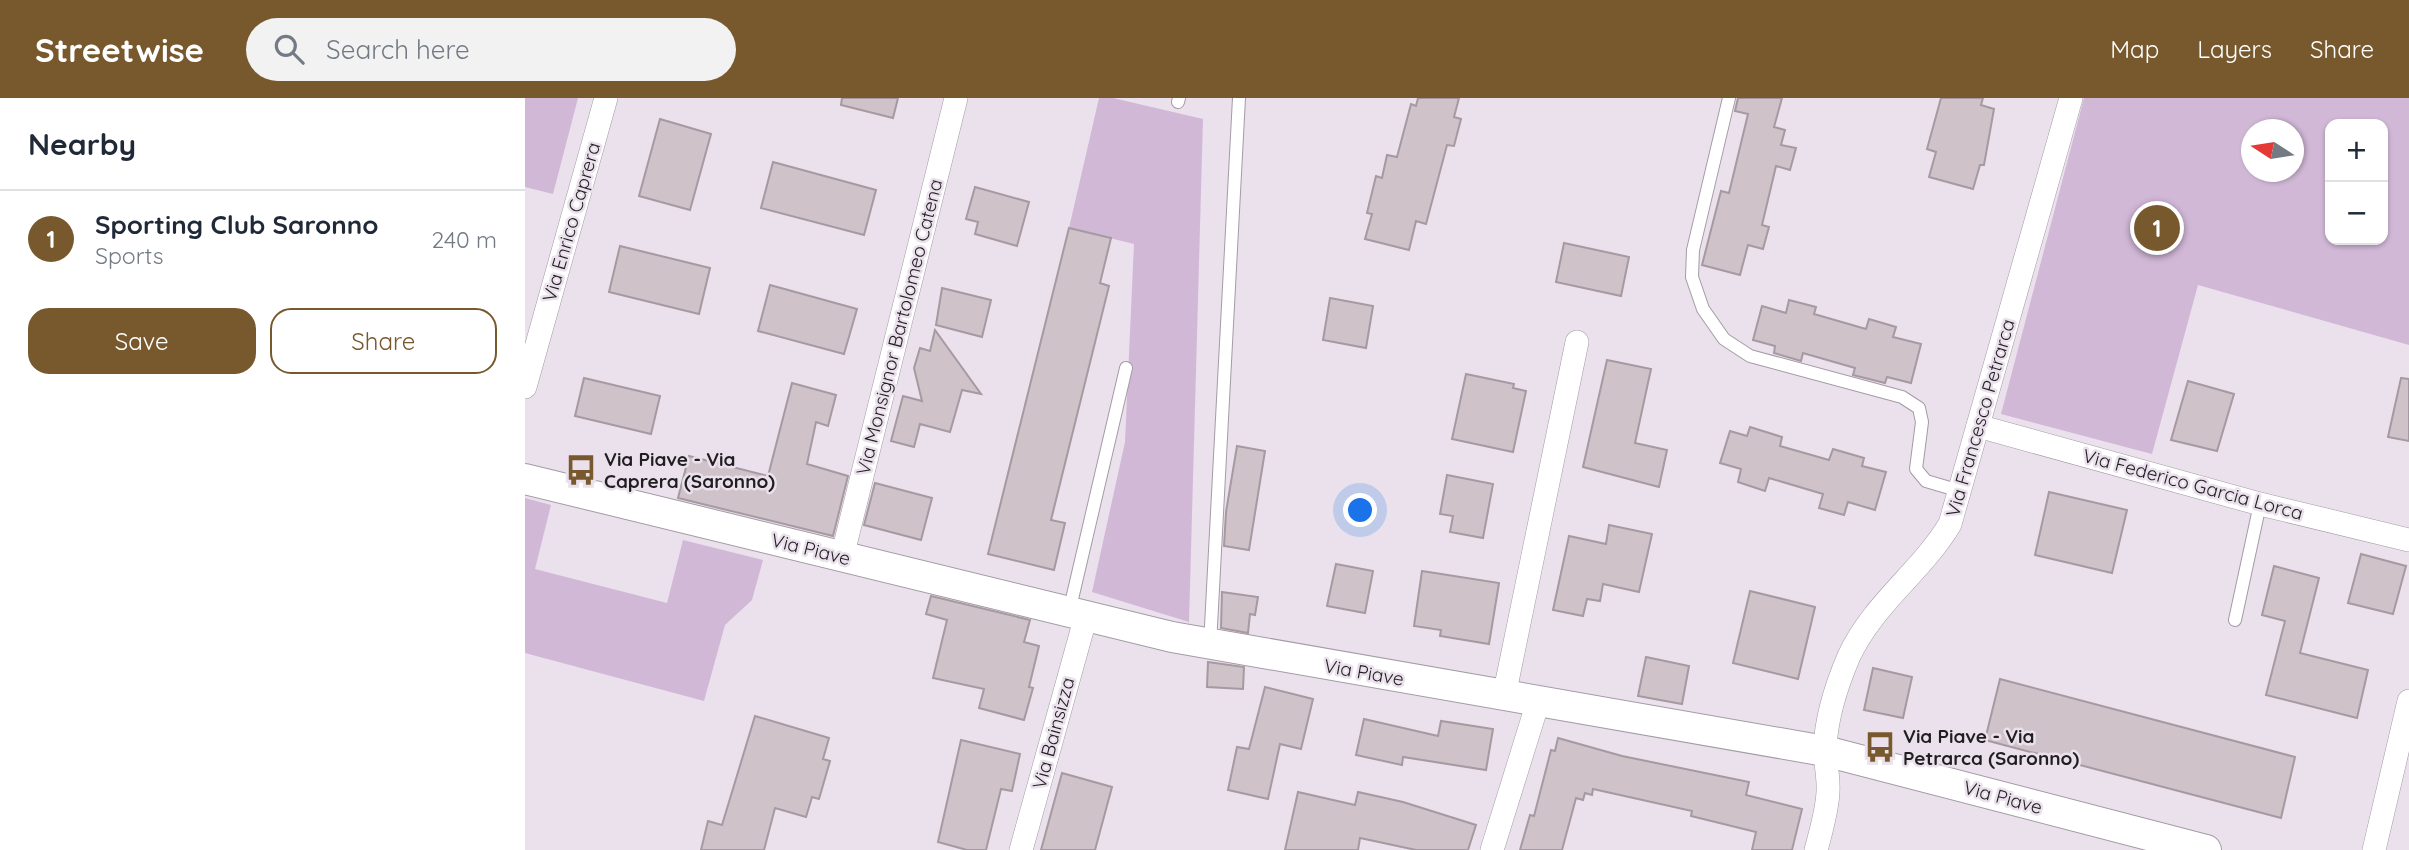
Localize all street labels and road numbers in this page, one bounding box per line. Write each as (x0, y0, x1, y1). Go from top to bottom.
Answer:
street label: Via Enrico Caprera (537, 140, 605, 304)
street label: Via Monsignor Bartolomeo Catena (851, 176, 947, 478)
street label: Via Francesco Petrarca (1940, 316, 2020, 520)
street label: Via Federico Garcia Lorca (2080, 443, 2306, 525)
street label: Via Piave (769, 528, 853, 570)
street label: Via Piave (1322, 653, 1406, 691)
street label: Via Bainsizza (1027, 674, 1079, 792)
street label: Via Piave (1961, 775, 2045, 819)

